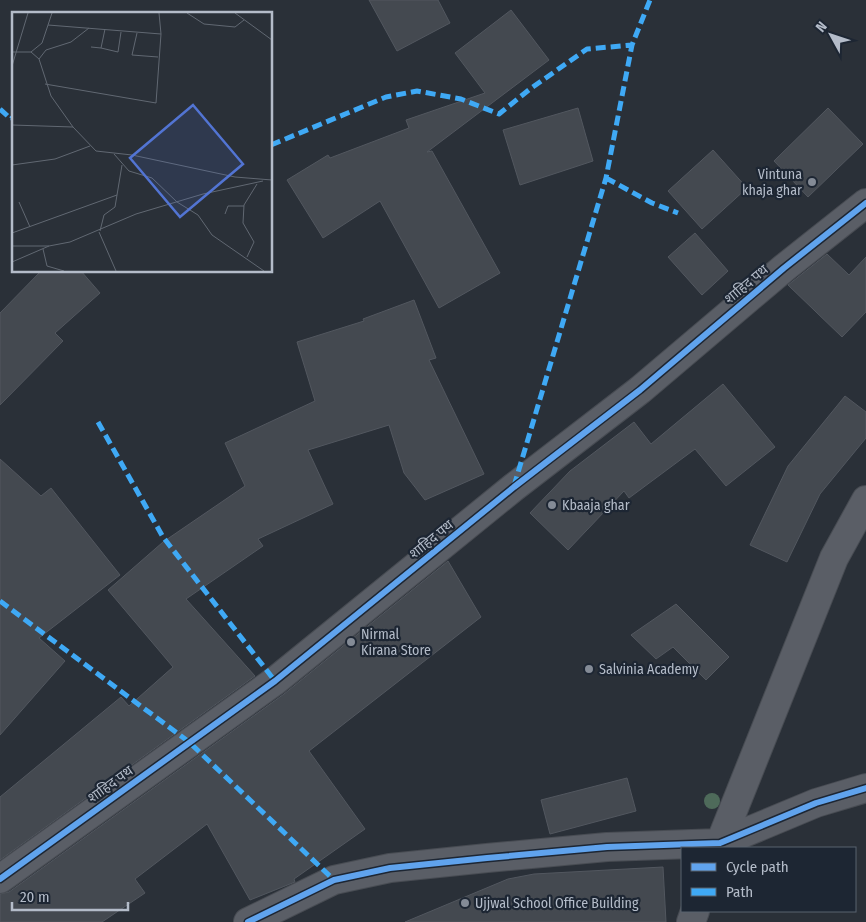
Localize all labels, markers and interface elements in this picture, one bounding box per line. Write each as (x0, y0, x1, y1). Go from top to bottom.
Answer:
north arrow (806, 10, 856, 60)
inset map (12, 12, 272, 272)
text: N (812, 18, 831, 36)
place label: Vintuna khaja ghar (742, 166, 802, 199)
marker: Vintuna khaja ghar (806, 176, 818, 188)
street label: शाहिद पथ (721, 261, 772, 308)
place label: Kbaaja ghar (562, 497, 630, 514)
marker: Kbaaja ghar (546, 499, 558, 511)
street label: शाहिद पथ (406, 516, 458, 562)
place label: Nirmal Kirana Store (361, 626, 431, 659)
marker: Nirmal Kirana Store (345, 636, 357, 648)
place label: Salvinia Academy (599, 661, 699, 678)
marker: Salvinia Academy (583, 663, 595, 675)
street label: शाहिद पथ (84, 762, 137, 807)
legend (681, 847, 856, 912)
text: Cycle path (726, 858, 789, 876)
scale bar (12, 880, 129, 912)
text: Path (726, 883, 753, 901)
text: 20 m (20, 888, 50, 906)
place label: Ujjwal School Office Building (475, 895, 639, 912)
marker: Ujjwal School Office Building (459, 897, 471, 909)

